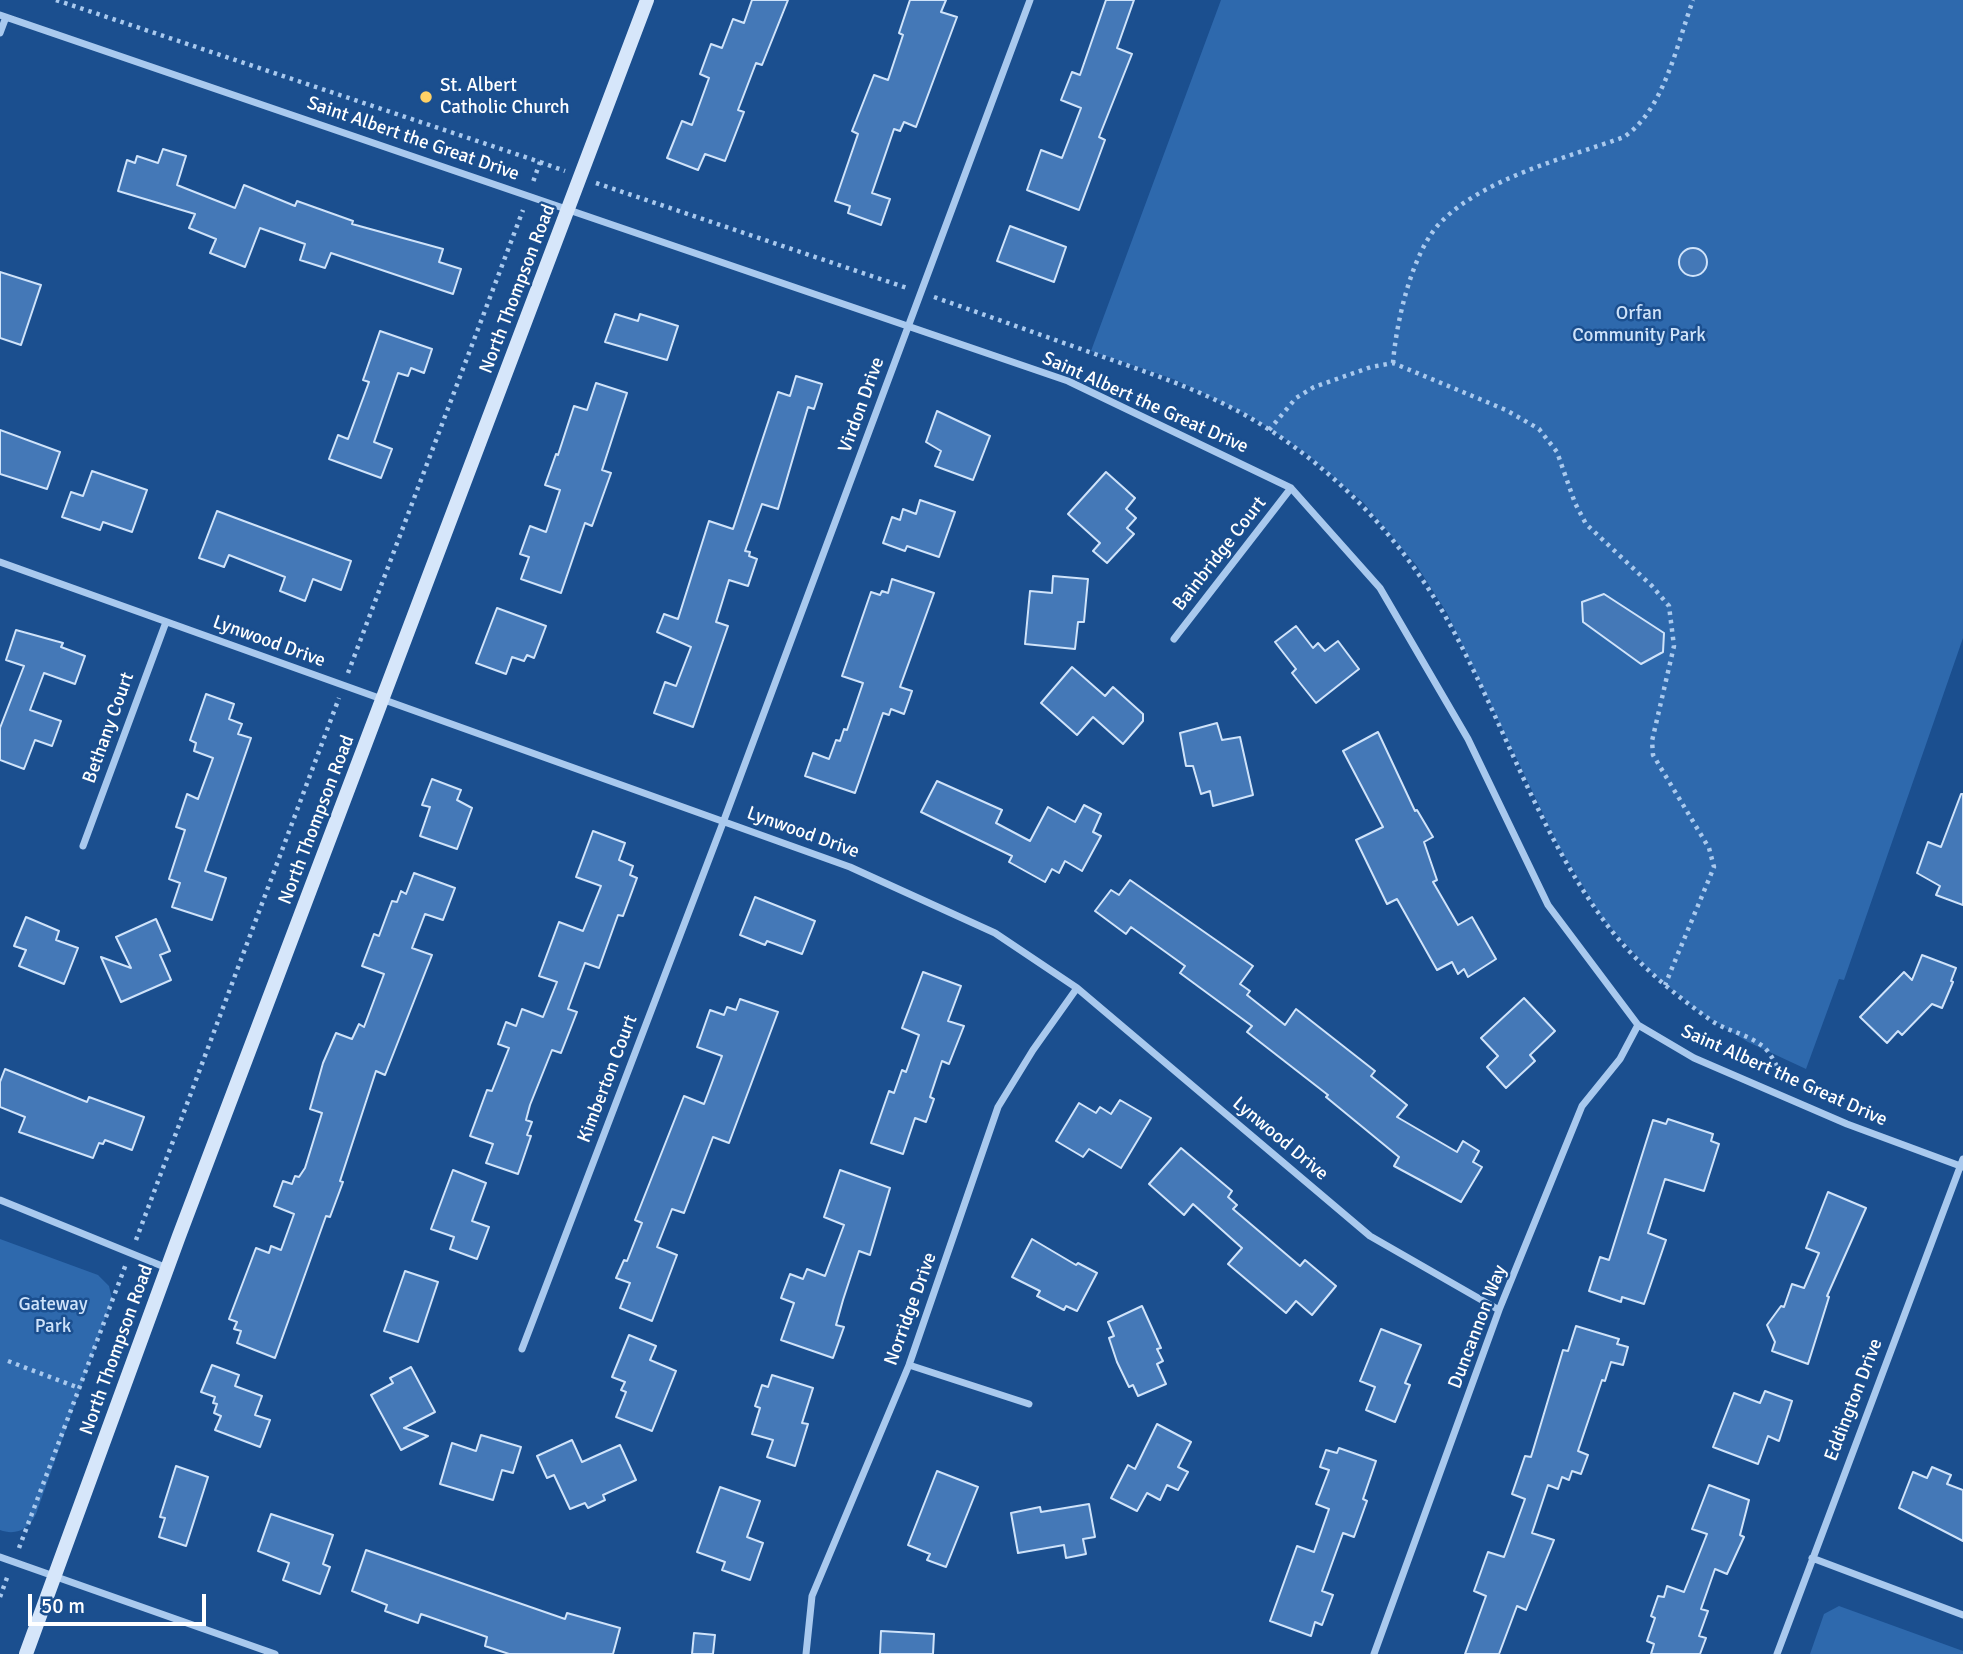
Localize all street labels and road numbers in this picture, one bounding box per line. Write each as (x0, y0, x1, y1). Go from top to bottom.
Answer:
street label: Saint Albert the Great Drive (304, 92, 522, 186)
street label: North Thompson Road (475, 201, 561, 377)
street label: Saint Albert the Great Drive (1038, 347, 1252, 459)
street label: Virdon Drive (834, 354, 890, 456)
street label: Bainbridge Court (1168, 492, 1272, 616)
street label: Lynwood Drive (210, 611, 328, 673)
street label: Bethany Court (78, 669, 140, 787)
street label: North Thompson Road (274, 732, 360, 908)
street label: Lynwood Drive (744, 802, 862, 864)
street label: Kimberton Court (573, 1012, 643, 1146)
street label: Saint Albert the Great Drive (1677, 1020, 1891, 1132)
street label: Lynwood Drive (1227, 1092, 1333, 1186)
street label: Norridge Drive (880, 1249, 942, 1369)
street label: North Thompson Road (76, 1262, 158, 1438)
street label: Duncannon Way (1444, 1262, 1512, 1392)
street label: Eddington Drive (1820, 1335, 1888, 1465)

